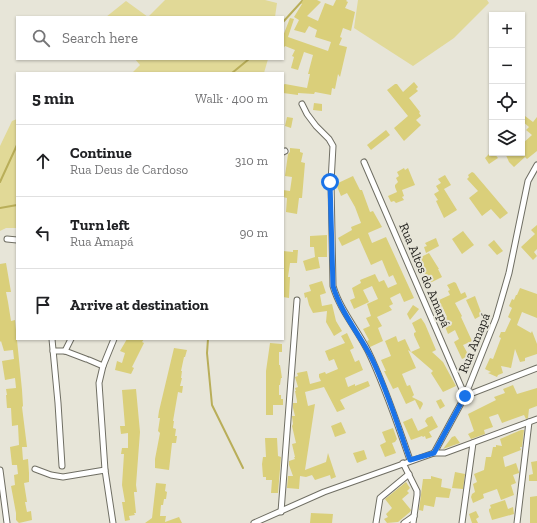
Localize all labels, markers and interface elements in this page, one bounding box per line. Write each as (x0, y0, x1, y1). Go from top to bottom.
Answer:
map controls (489, 12, 525, 156)
button: + (489, 12, 525, 48)
search box (16, 16, 284, 60)
icon: search (30, 27, 52, 49)
text: Search here (62, 29, 138, 47)
button: − (489, 48, 525, 84)
button: locate (489, 84, 525, 120)
text: 5 min (32, 88, 74, 108)
text: Walk · 400 m (195, 91, 268, 106)
button: layers (489, 120, 525, 156)
text: Continue (70, 144, 132, 162)
icon: ahead (32, 150, 54, 172)
text: 310 m (235, 153, 268, 168)
text: Rua Deus de Cardoso (70, 162, 188, 177)
route start (321, 173, 339, 191)
text: Turn left (70, 216, 130, 234)
street label: Rua Altos do Amapá (396, 221, 454, 330)
icon: left (32, 222, 54, 244)
text: 90 m (239, 225, 268, 240)
text: Rua Amapá (70, 234, 134, 249)
icon: arrive (32, 294, 54, 316)
text: Arrive at destination (70, 296, 209, 314)
street label: Rua Amapá (455, 310, 493, 375)
route end (456, 387, 474, 405)

